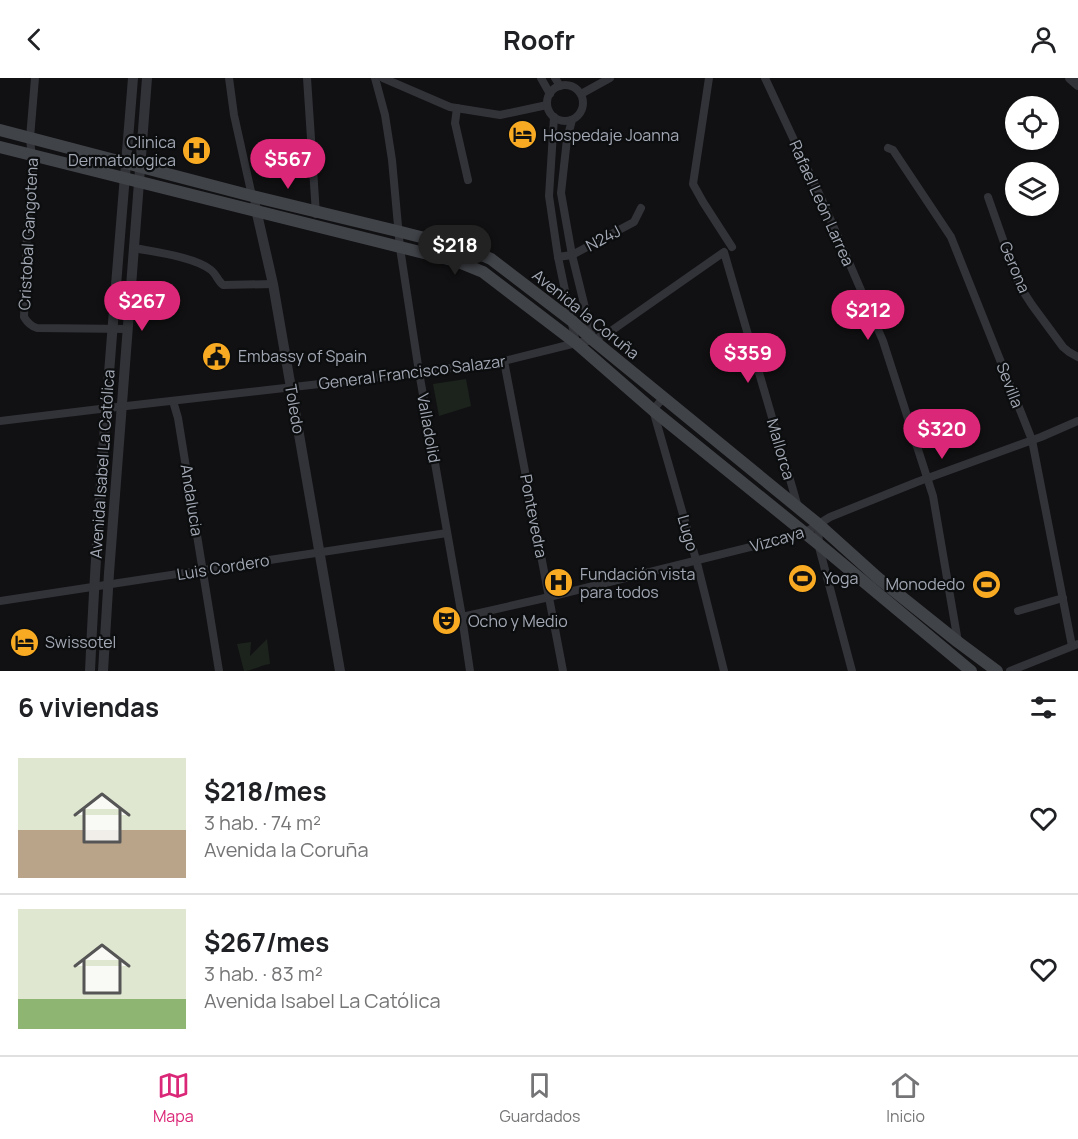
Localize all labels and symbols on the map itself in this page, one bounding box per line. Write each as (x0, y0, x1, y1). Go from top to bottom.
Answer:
hotel icon: Hospedaje Joanna (506, 119, 538, 151)
place label: Hospedaje Joanna (543, 124, 679, 146)
place label: Clinica Dermatologica (68, 131, 176, 171)
hospital icon: Clinica Dermatologica (181, 135, 213, 167)
street label: Rafael León Larrea (784, 136, 860, 270)
pin: $567 (252, 139, 324, 190)
street label: Cristobal Gangotena (13, 157, 43, 311)
street label: N24J (582, 220, 624, 256)
pin: $218 (419, 225, 491, 276)
street label: Gerona (994, 238, 1036, 296)
street label: Avenida la Coruña (528, 264, 644, 364)
pin: $267 (106, 281, 178, 332)
pin: $212 (832, 290, 904, 341)
pin: $359 (712, 333, 784, 384)
public building icon: Embassy of Spain (201, 340, 233, 372)
place label: Embassy of Spain (238, 345, 367, 367)
street label: General Francisco Salazar (317, 350, 507, 394)
street label: Sevilla (991, 359, 1029, 411)
street label: Avenida Isabel La Católica (84, 369, 120, 559)
street label: Toledo (280, 383, 310, 435)
street label: Valladolid (412, 392, 446, 464)
pin: $320 (906, 409, 978, 460)
street label: Mallorca (762, 416, 800, 482)
street label: Andalucia (175, 463, 209, 537)
street label: Pontevedra (515, 472, 553, 560)
street label: Lugo (672, 512, 704, 554)
street label: Vizcaya (747, 521, 807, 557)
street label: Luis Cordero (175, 549, 271, 585)
sports icon: Yoga (786, 562, 818, 594)
place label: Fundación vista para todos (580, 563, 695, 603)
hospital icon: Fundación vista para todos (543, 567, 575, 599)
place label: Yoga (823, 567, 858, 589)
sports icon: Monodedo (970, 568, 1002, 600)
place label: Monodedo (885, 573, 965, 595)
theatre icon: Ocho y Medio (431, 605, 463, 637)
place label: Ocho y Medio (468, 610, 568, 632)
hotel icon: Swissotel (8, 626, 40, 658)
place label: Swissotel (45, 631, 116, 653)

